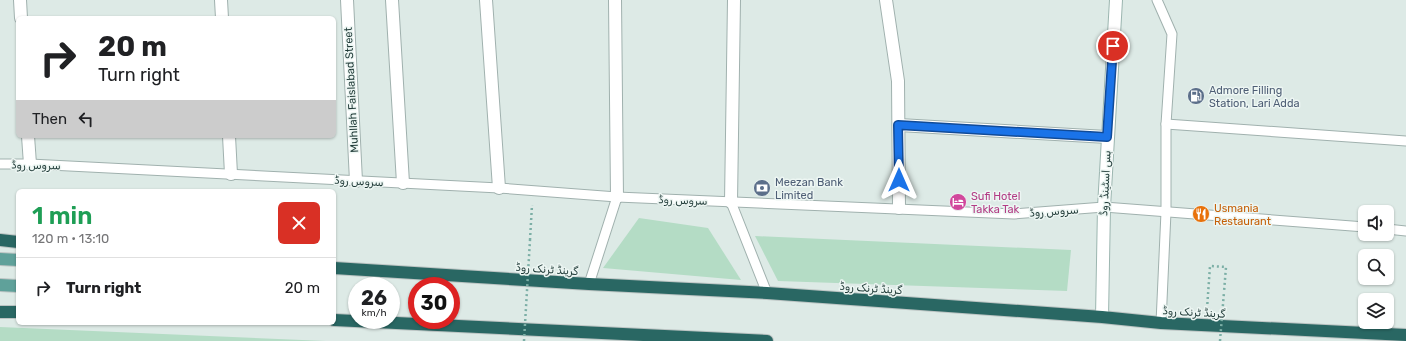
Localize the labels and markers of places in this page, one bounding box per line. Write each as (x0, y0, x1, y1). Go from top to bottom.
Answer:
pin (1096, 29, 1130, 63)
place label: Admore Filling Station, Lari Adda (1209, 84, 1300, 110)
fuel station icon: Admore Filling Station, Lari Adda (1186, 86, 1206, 106)
place label: Meezan Bank Limited (775, 176, 843, 202)
bank icon: Meezan Bank Limited (752, 178, 772, 198)
place label: Sufi Hotel Takka Tak (971, 190, 1020, 216)
hotel icon: Sufi Hotel Takka Tak (948, 192, 968, 212)
place label: Usmania Restaurant (1214, 202, 1272, 228)
restaurant icon: Usmania Restaurant (1191, 204, 1211, 224)

